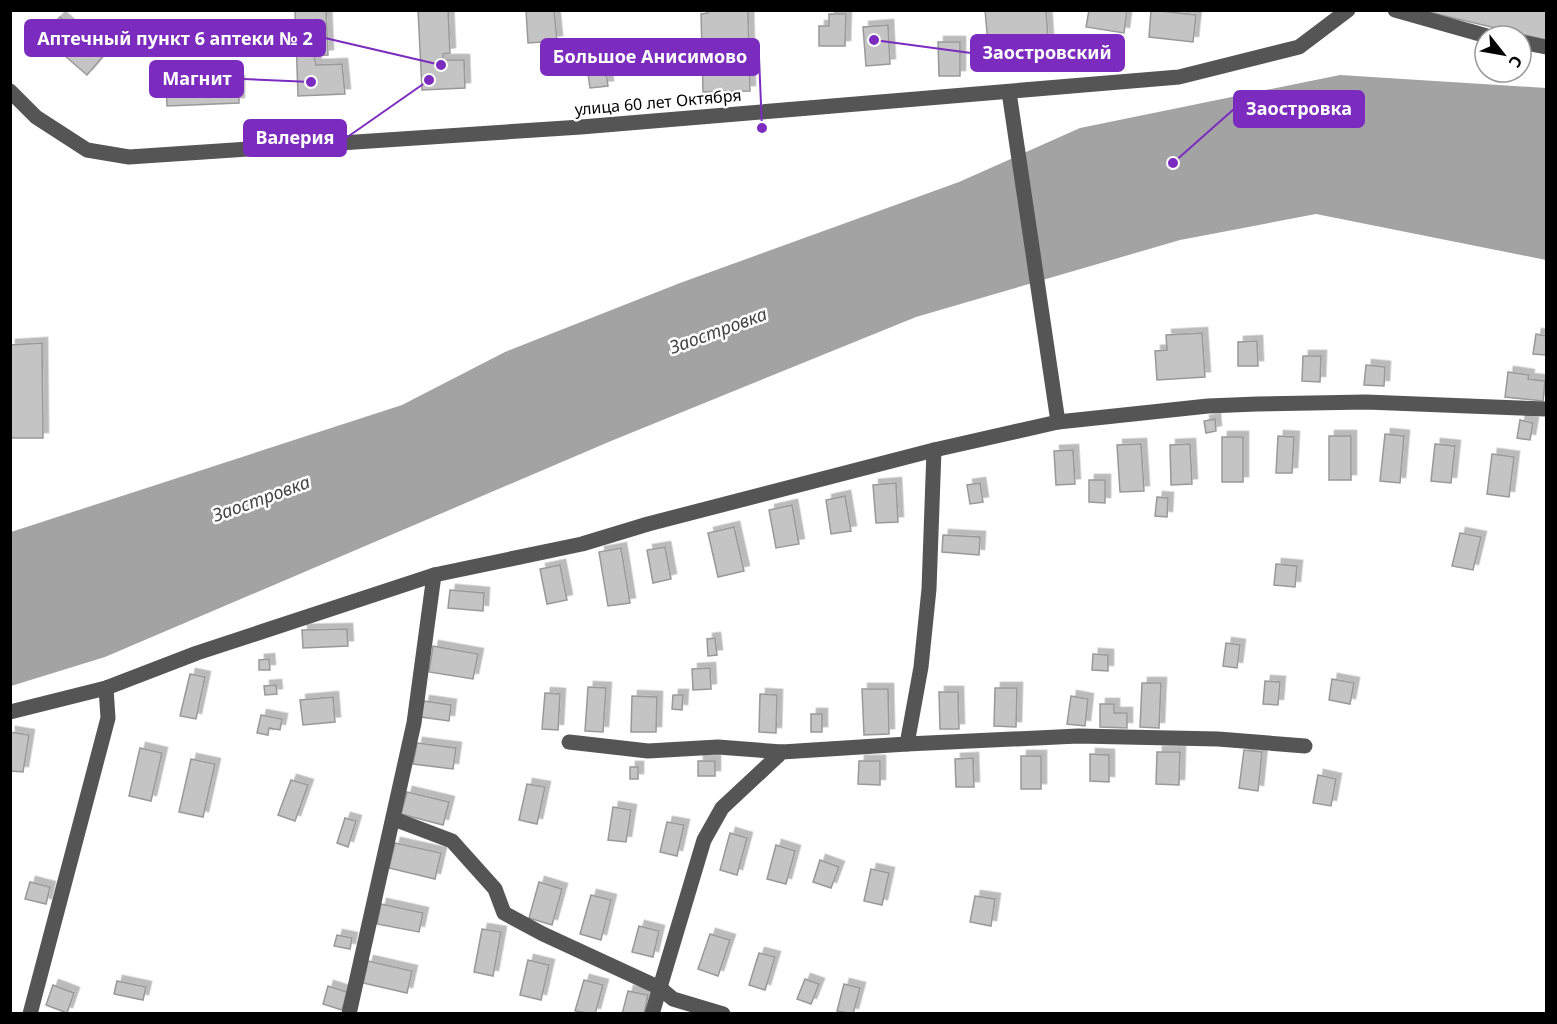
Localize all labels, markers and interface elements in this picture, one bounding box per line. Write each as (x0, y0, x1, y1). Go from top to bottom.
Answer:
callout: Аптечный пункт 6 аптеки № 2 (25, 20, 325, 56)
north arrow (1473, 24, 1533, 84)
text: Аптечный пункт 6 аптеки № 2 (37, 26, 313, 50)
callout: Заостровский (971, 35, 1124, 71)
callout: Большое Анисимово (541, 39, 759, 75)
text: Заостровский (982, 40, 1112, 64)
text: Большое Анисимово (553, 44, 747, 68)
text: С (1504, 52, 1528, 72)
callout: Магнит (150, 61, 243, 97)
text: Магнит (162, 66, 232, 90)
street label: улица 60 лет Октября (574, 84, 742, 120)
callout: Заостровка (1234, 91, 1364, 127)
text: Заостровка (1246, 96, 1352, 120)
callout: Валерия (244, 120, 346, 156)
text: Валерия (256, 125, 334, 149)
water label: Заостровка (665, 301, 770, 359)
water label: Заостровка (208, 469, 313, 527)

